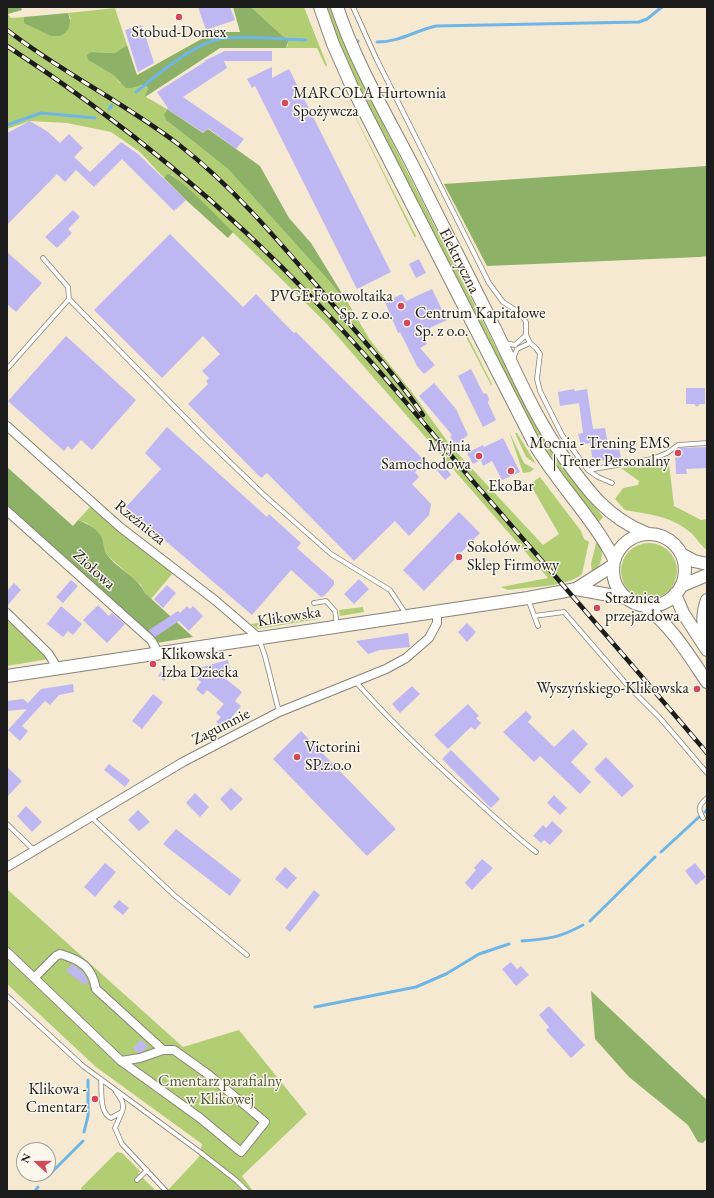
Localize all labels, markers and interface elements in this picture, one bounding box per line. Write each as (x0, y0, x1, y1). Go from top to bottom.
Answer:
marker: Stobud-Domex (174, 12, 184, 22)
place label: Stobud-Domex (132, 23, 226, 43)
place label: MARCOLA Hurtownia Spożywcza (293, 84, 446, 122)
marker: MARCOLA Hurtownia Spożywcza (280, 98, 290, 108)
street label: Elektryczna (434, 225, 484, 297)
place label: PVGE Fotowoltaika Sp. z o.o. (270, 287, 393, 325)
marker: PVGE Fotowoltaika Sp. z o.o. (396, 301, 406, 311)
place label: Centrum Kapitałowe Sp. z o.o. (415, 304, 545, 342)
marker: Centrum Kapitałowe Sp. z o.o. (402, 318, 412, 328)
place label: Mocnia - Trening EMS | Trener Personalny (530, 434, 670, 472)
place label: Myjnia Samochodowa (381, 437, 471, 475)
marker: Mocnia - Trening EMS | Trener Personalny (673, 448, 683, 458)
marker: Myjnia Samochodowa (474, 451, 484, 461)
marker: EkoBar (506, 466, 516, 476)
place label: EkoBar (488, 477, 534, 497)
street label: Rzeźnicza (110, 496, 170, 550)
place label: Sokołów - Sklep Firmowy (467, 538, 559, 576)
street label: Ziołowa (69, 546, 119, 594)
marker: Sokołów - Sklep Firmowy (454, 552, 464, 562)
place label: Strażnica przejazdowa (605, 589, 680, 627)
street label: Klikowska (256, 603, 322, 631)
marker: Strażnica przejazdowa (592, 603, 602, 613)
place label: Klikowska - Izba Dziecka (161, 645, 238, 683)
marker: Klikowska - Izba Dziecka (148, 659, 158, 669)
place label: Wyszyńskiego-Klikowska (536, 679, 689, 699)
marker: Wyszyńskiego-Klikowska (692, 684, 702, 694)
street label: Zagumnie (189, 704, 253, 750)
place label: Victorini SP.z.o.o (305, 738, 360, 776)
marker: Victorini SP.z.o.o (292, 752, 302, 762)
park label: Cmentarz parafialny w Klikowej (158, 1072, 282, 1110)
place label: Klikowa - Cmentarz (26, 1080, 87, 1118)
marker: Klikowa - Cmentarz (90, 1094, 100, 1104)
north arrow (16, 1142, 56, 1182)
text: N (18, 1151, 34, 1165)

